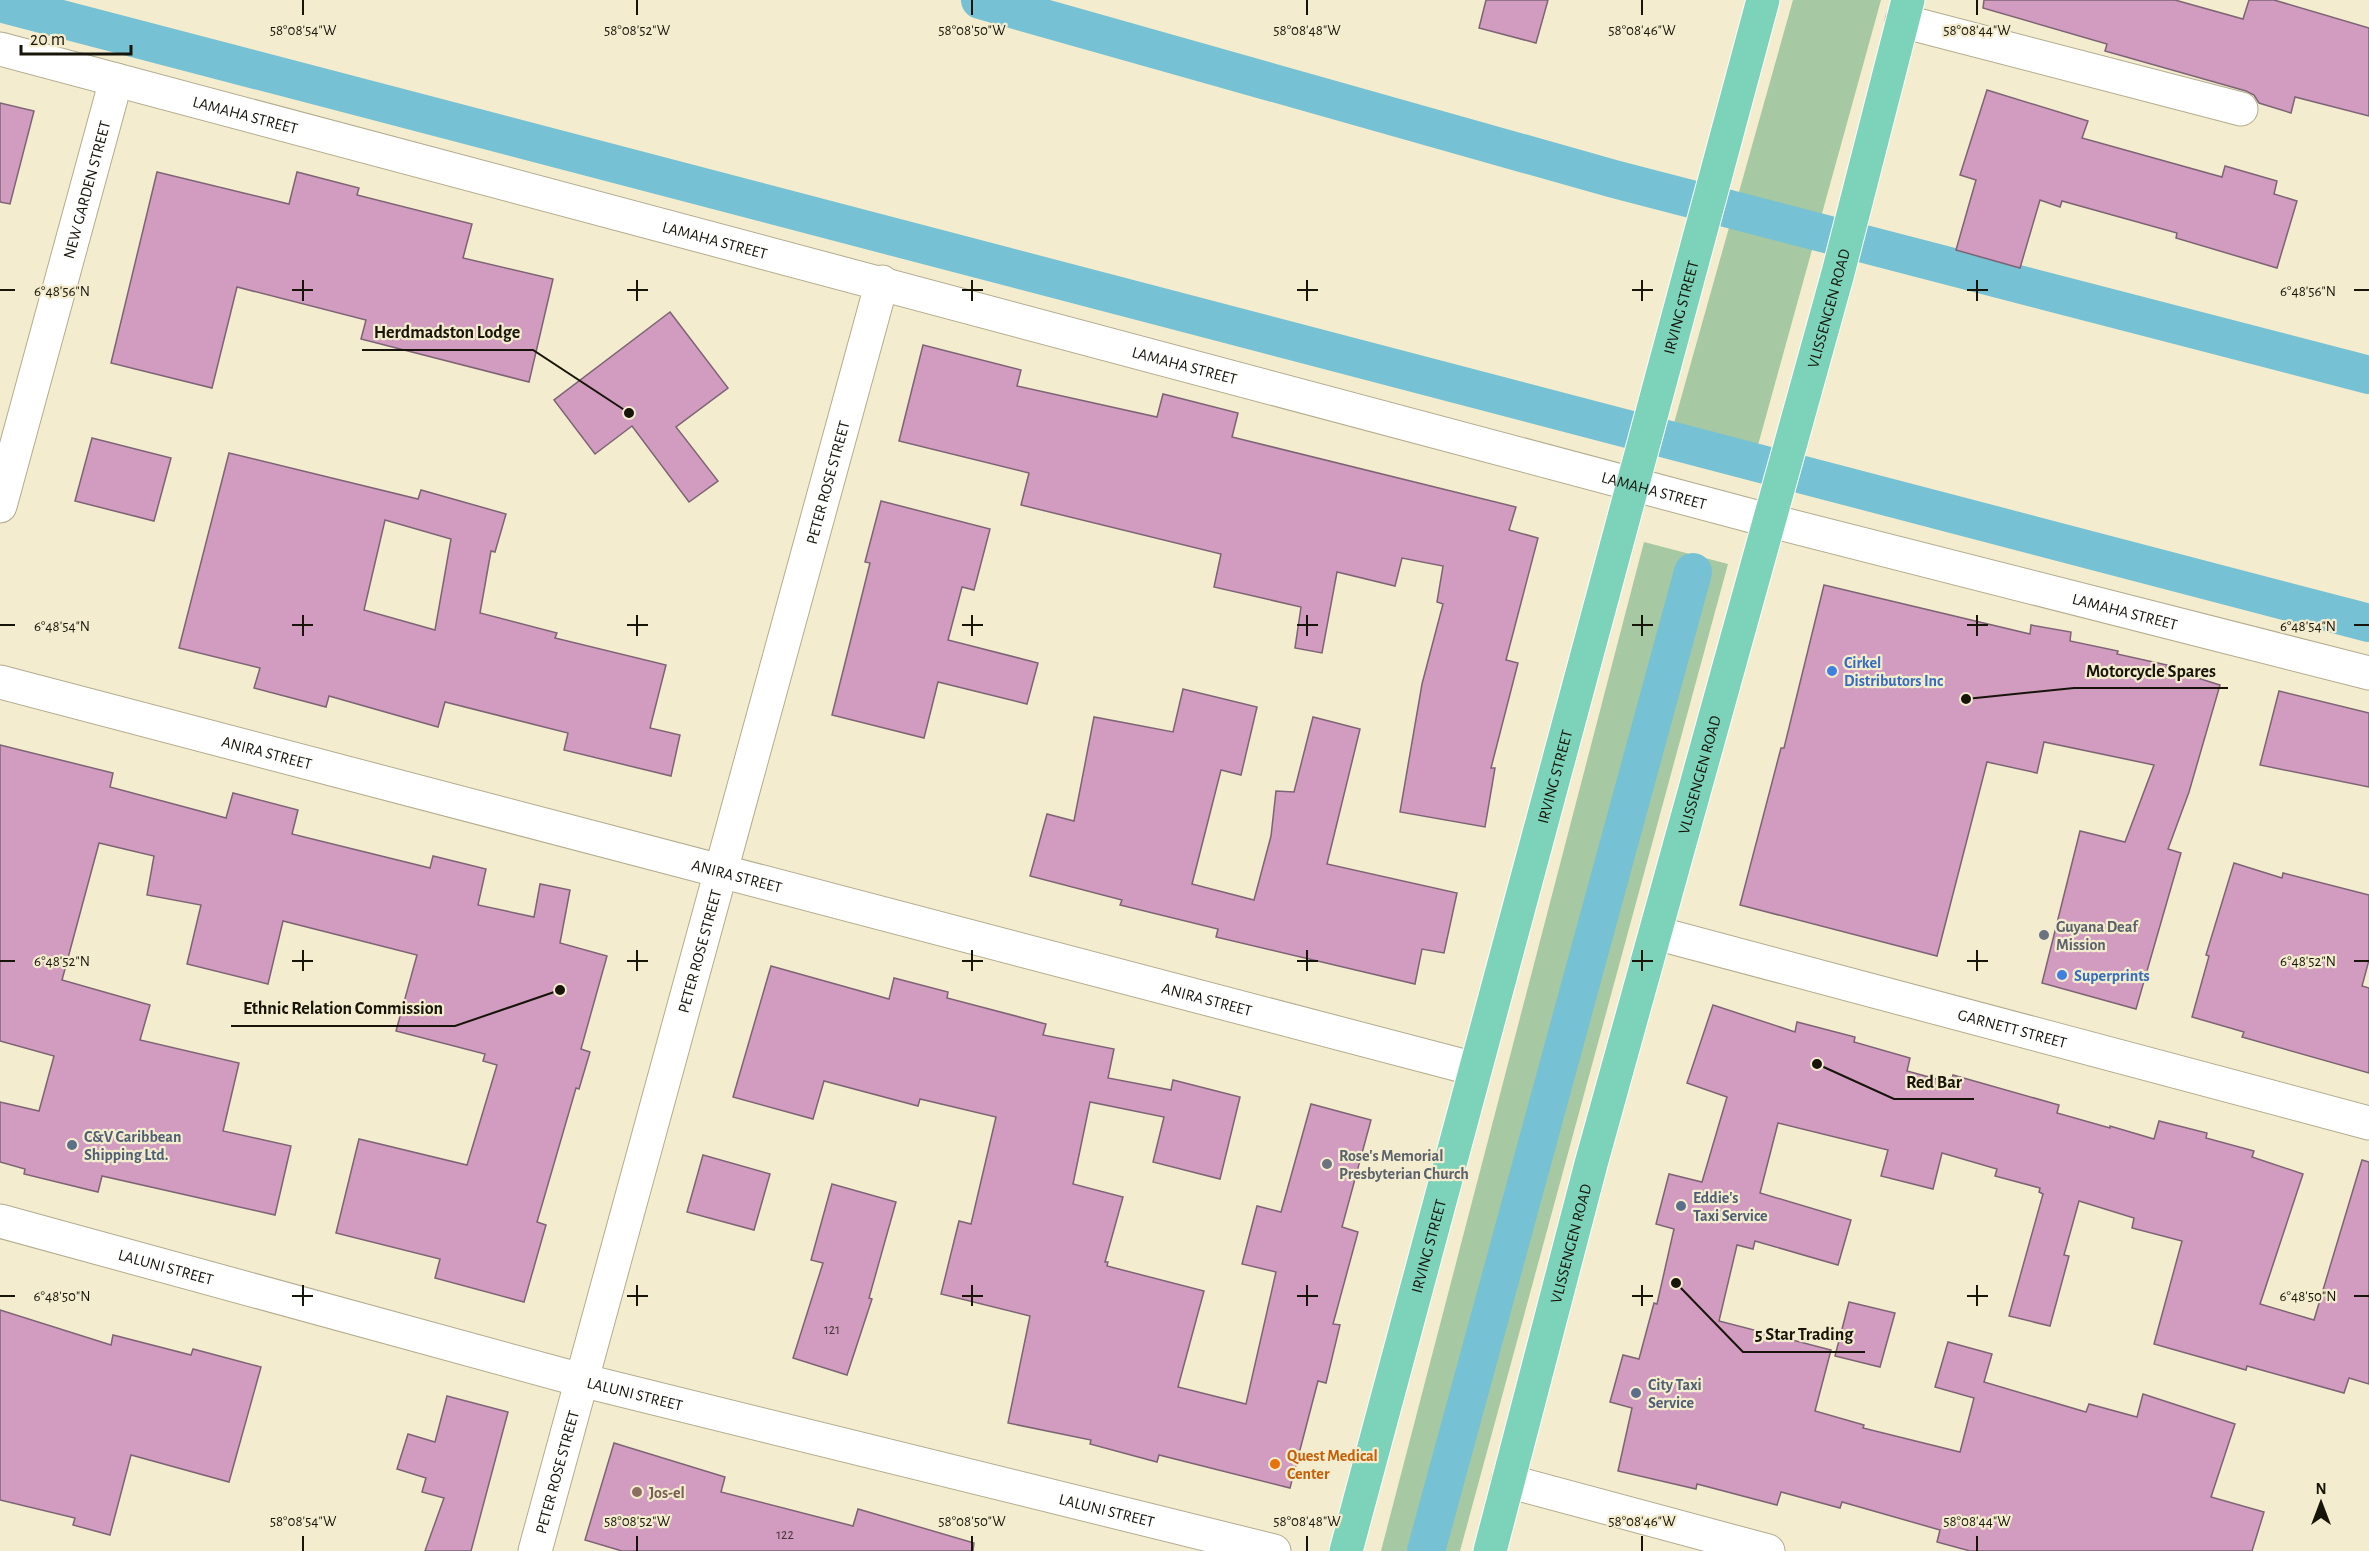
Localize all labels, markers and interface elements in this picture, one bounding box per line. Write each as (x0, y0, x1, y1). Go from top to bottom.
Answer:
scale bar (21, 18, 130, 56)
text: 58°08'54"W (270, 23, 337, 38)
text: 58°08'52"W (604, 23, 671, 38)
text: 58°08'50"W (938, 23, 1006, 38)
text: 58°08'48"W (1273, 23, 1341, 38)
text: 58°08'46"W (1608, 23, 1676, 38)
text: 58°08'44"W (1943, 23, 2011, 38)
text: 20 m (30, 31, 65, 49)
street label: LAMAHA STREET (191, 94, 300, 137)
street label: NEW GARDEN STREET (61, 119, 114, 261)
street label: LAMAHA STREET (661, 219, 769, 262)
street label: VLISSENGEN ROAD (1805, 247, 1853, 370)
street label: IRVING STREET (1661, 259, 1702, 356)
text: 6°48'56"N (34, 284, 90, 299)
text: 6°48'56"N (2280, 284, 2336, 299)
callout: Herdmadston Lodge (362, 314, 533, 350)
text: Herdmadston Lodge (374, 324, 520, 342)
street label: LAMAHA STREET (1130, 344, 1239, 387)
street label: PETER ROSE STREET (804, 419, 853, 546)
street label: LAMAHA STREET (1600, 469, 1708, 513)
street label: LAMAHA STREET (2070, 591, 2179, 633)
text: 6°48'54"N (34, 619, 90, 634)
text: 6°48'54"N (2280, 619, 2336, 634)
callout: Motorcycle Spares (2074, 652, 2228, 688)
place label: Cirkel Distributors Inc (1844, 655, 1943, 689)
text: Motorcycle Spares (2086, 663, 2216, 681)
marker: Cirkel Distributors Inc (1825, 664, 1839, 678)
street label: VLISSENGEN ROAD (1676, 714, 1724, 836)
street label: IRVING STREET (1535, 728, 1575, 825)
street label: ANIRA STREET (220, 734, 314, 773)
street label: ANIRA STREET (690, 857, 784, 896)
street label: PETER ROSE STREET (676, 888, 725, 1015)
place label: Guyana Deaf Mission (2056, 919, 2139, 953)
marker: Guyana Deaf Mission (2037, 928, 2051, 942)
text: 6°48'52"N (34, 954, 90, 969)
text: 6°48'52"N (2280, 954, 2336, 969)
marker: Superprints (2055, 968, 2069, 982)
place label: Superprints (2074, 968, 2150, 984)
street label: ANIRA STREET (1160, 980, 1254, 1019)
callout: Ethnic Relation Commission (231, 990, 455, 1026)
text: Ethnic Relation Commission (243, 1000, 443, 1018)
street label: GARNETT STREET (1956, 1007, 2069, 1051)
callout: Red Bar (1894, 1063, 1974, 1099)
text: Red Bar (1906, 1074, 1963, 1092)
place label: C&V Caribbean Shipping Ltd. (84, 1129, 181, 1163)
marker: C&V Caribbean Shipping Ltd. (65, 1138, 79, 1152)
place label: Rose's Memorial Presbyterian Church (1339, 1148, 1469, 1183)
marker: Rose's Memorial Presbyterian Church (1320, 1157, 1334, 1171)
street label: VLISSENGEN ROAD (1548, 1182, 1594, 1305)
place label: Eddie's Taxi Service (1693, 1190, 1768, 1224)
street label: IRVING STREET (1409, 1197, 1449, 1295)
marker: Eddie's Taxi Service (1674, 1199, 1688, 1213)
street label: LALUNI STREET (116, 1247, 215, 1288)
text: 6°48'50"N (34, 1289, 90, 1304)
text: 6°48'50"N (2280, 1289, 2336, 1304)
callout: 5 Star Trading (1743, 1316, 1865, 1352)
house number: 121 (824, 1323, 840, 1337)
text: 5 Star Trading (1755, 1326, 1854, 1344)
street label: LALUNI STREET (585, 1375, 684, 1414)
place label: City Taxi Service (1648, 1377, 1702, 1411)
marker: City Taxi Service (1629, 1386, 1643, 1400)
street label: PETER ROSE STREET (533, 1409, 582, 1536)
place label: Quest Medical Center (1287, 1448, 1378, 1482)
marker: Quest Medical Center (1268, 1457, 1282, 1471)
north arrow (2291, 1473, 2351, 1533)
text: N (2315, 1481, 2327, 1497)
marker: Jos-el (630, 1485, 644, 1499)
place label: Jos-el (649, 1485, 685, 1501)
street label: LALUNI STREET (1057, 1491, 1156, 1530)
text: 58°08'54"W (270, 1514, 337, 1529)
text: 58°08'52"W (604, 1514, 671, 1529)
text: 58°08'50"W (938, 1514, 1006, 1529)
text: 58°08'48"W (1273, 1514, 1341, 1529)
text: 58°08'46"W (1608, 1514, 1676, 1529)
text: 58°08'44"W (1943, 1514, 2011, 1529)
house number: 122 (776, 1528, 794, 1542)

